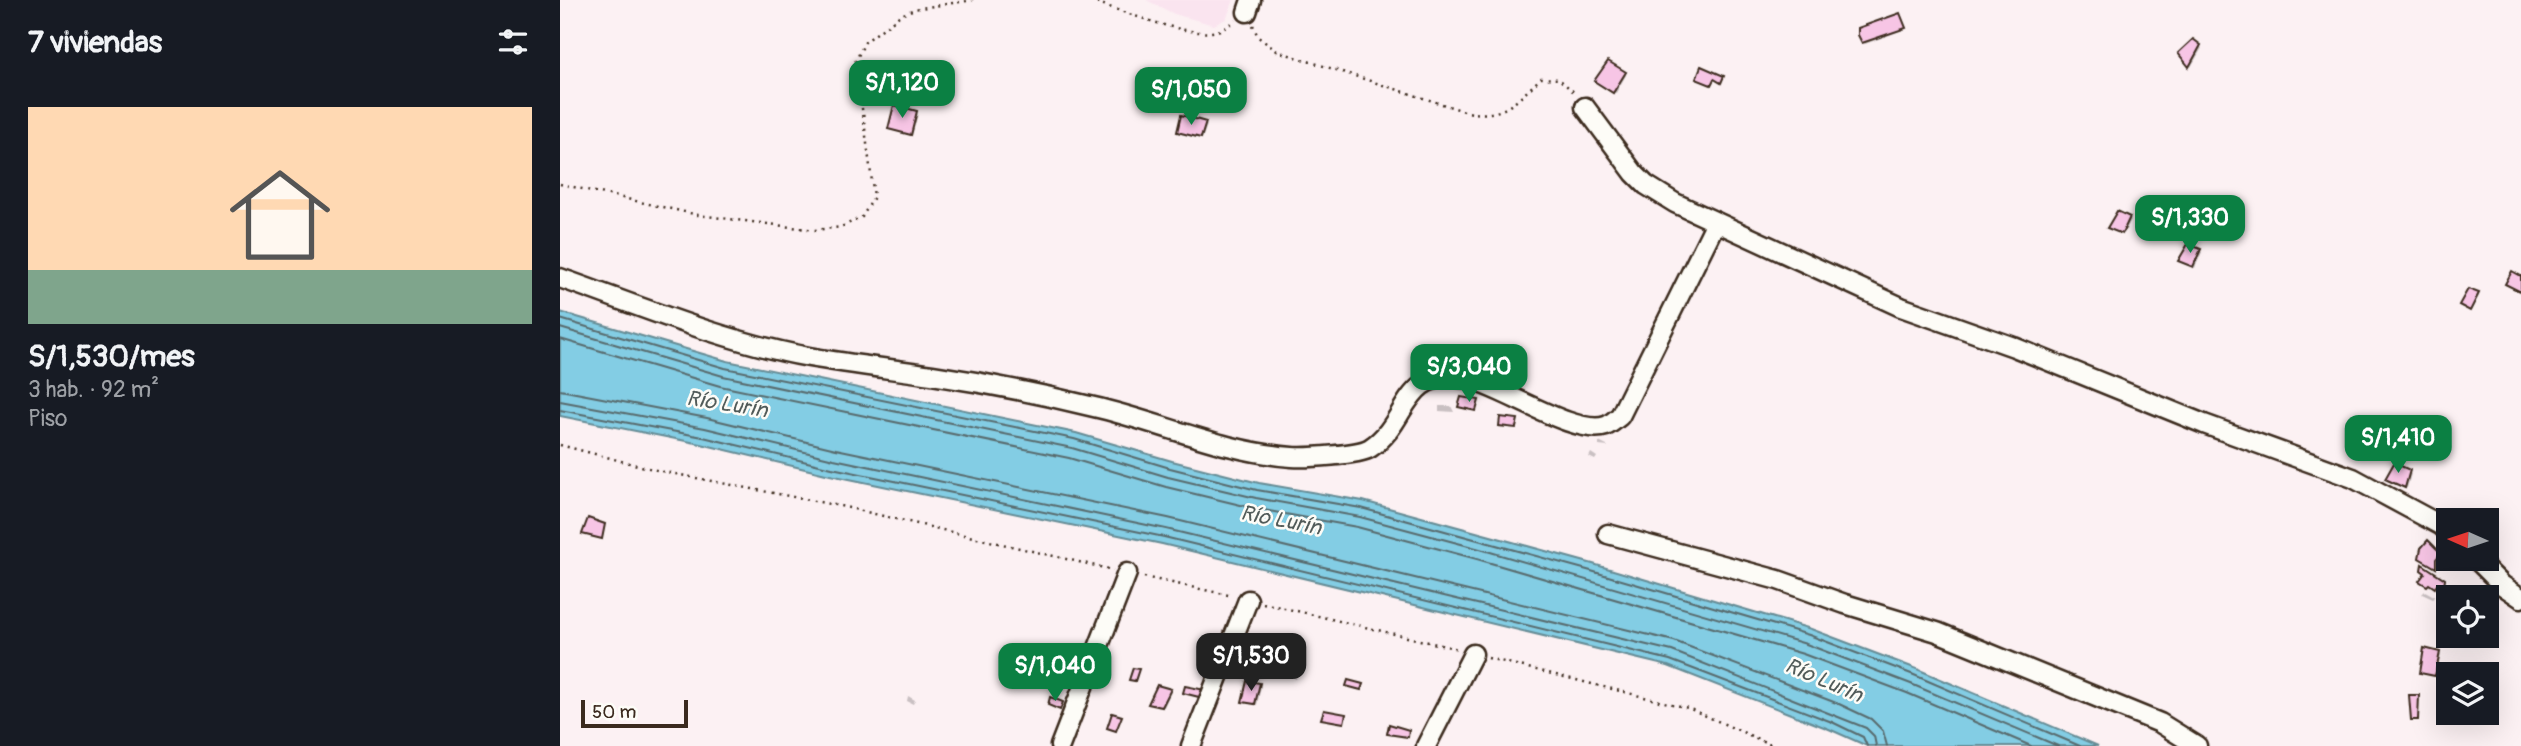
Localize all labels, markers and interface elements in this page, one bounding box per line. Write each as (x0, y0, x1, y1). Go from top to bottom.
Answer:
icon: filters (494, 23, 532, 61)
text: 7 viviendas (28, 24, 162, 61)
pin: S/1,120 (837, 60, 967, 120)
text: S/1,120 (865, 68, 939, 97)
pin: S/1,050 (1126, 68, 1256, 127)
text: S/1,050 (1151, 75, 1231, 104)
icon: home (217, 152, 343, 278)
pin: S/1,330 (2125, 196, 2255, 255)
text: S/1,330 (2151, 203, 2229, 232)
text: S/1,530/mes (28, 338, 195, 375)
pin: S/3,040 (1404, 344, 1534, 404)
text: S/3,040 (1426, 352, 1512, 381)
text: 3 hab. · 92 m² (28, 375, 159, 404)
water label: Río Lurín (685, 385, 770, 424)
text: Piso (28, 404, 67, 433)
pin: S/1,410 (2333, 416, 2463, 475)
text: S/1,410 (2361, 423, 2435, 452)
water label: Río Lurín (1238, 499, 1325, 542)
north arrow (2436, 508, 2499, 570)
map controls (2436, 508, 2499, 725)
button: locate (2436, 585, 2499, 648)
pin: S/1,530 (1186, 634, 1316, 693)
text: S/1,530 (1212, 641, 1290, 670)
pin: S/1,040 (990, 644, 1120, 703)
text: S/1,040 (1014, 651, 1096, 680)
water label: Río Lurín (1781, 652, 1868, 709)
button: layers (2436, 662, 2499, 725)
scale bar (581, 697, 688, 729)
text: 50 m (592, 700, 636, 724)

